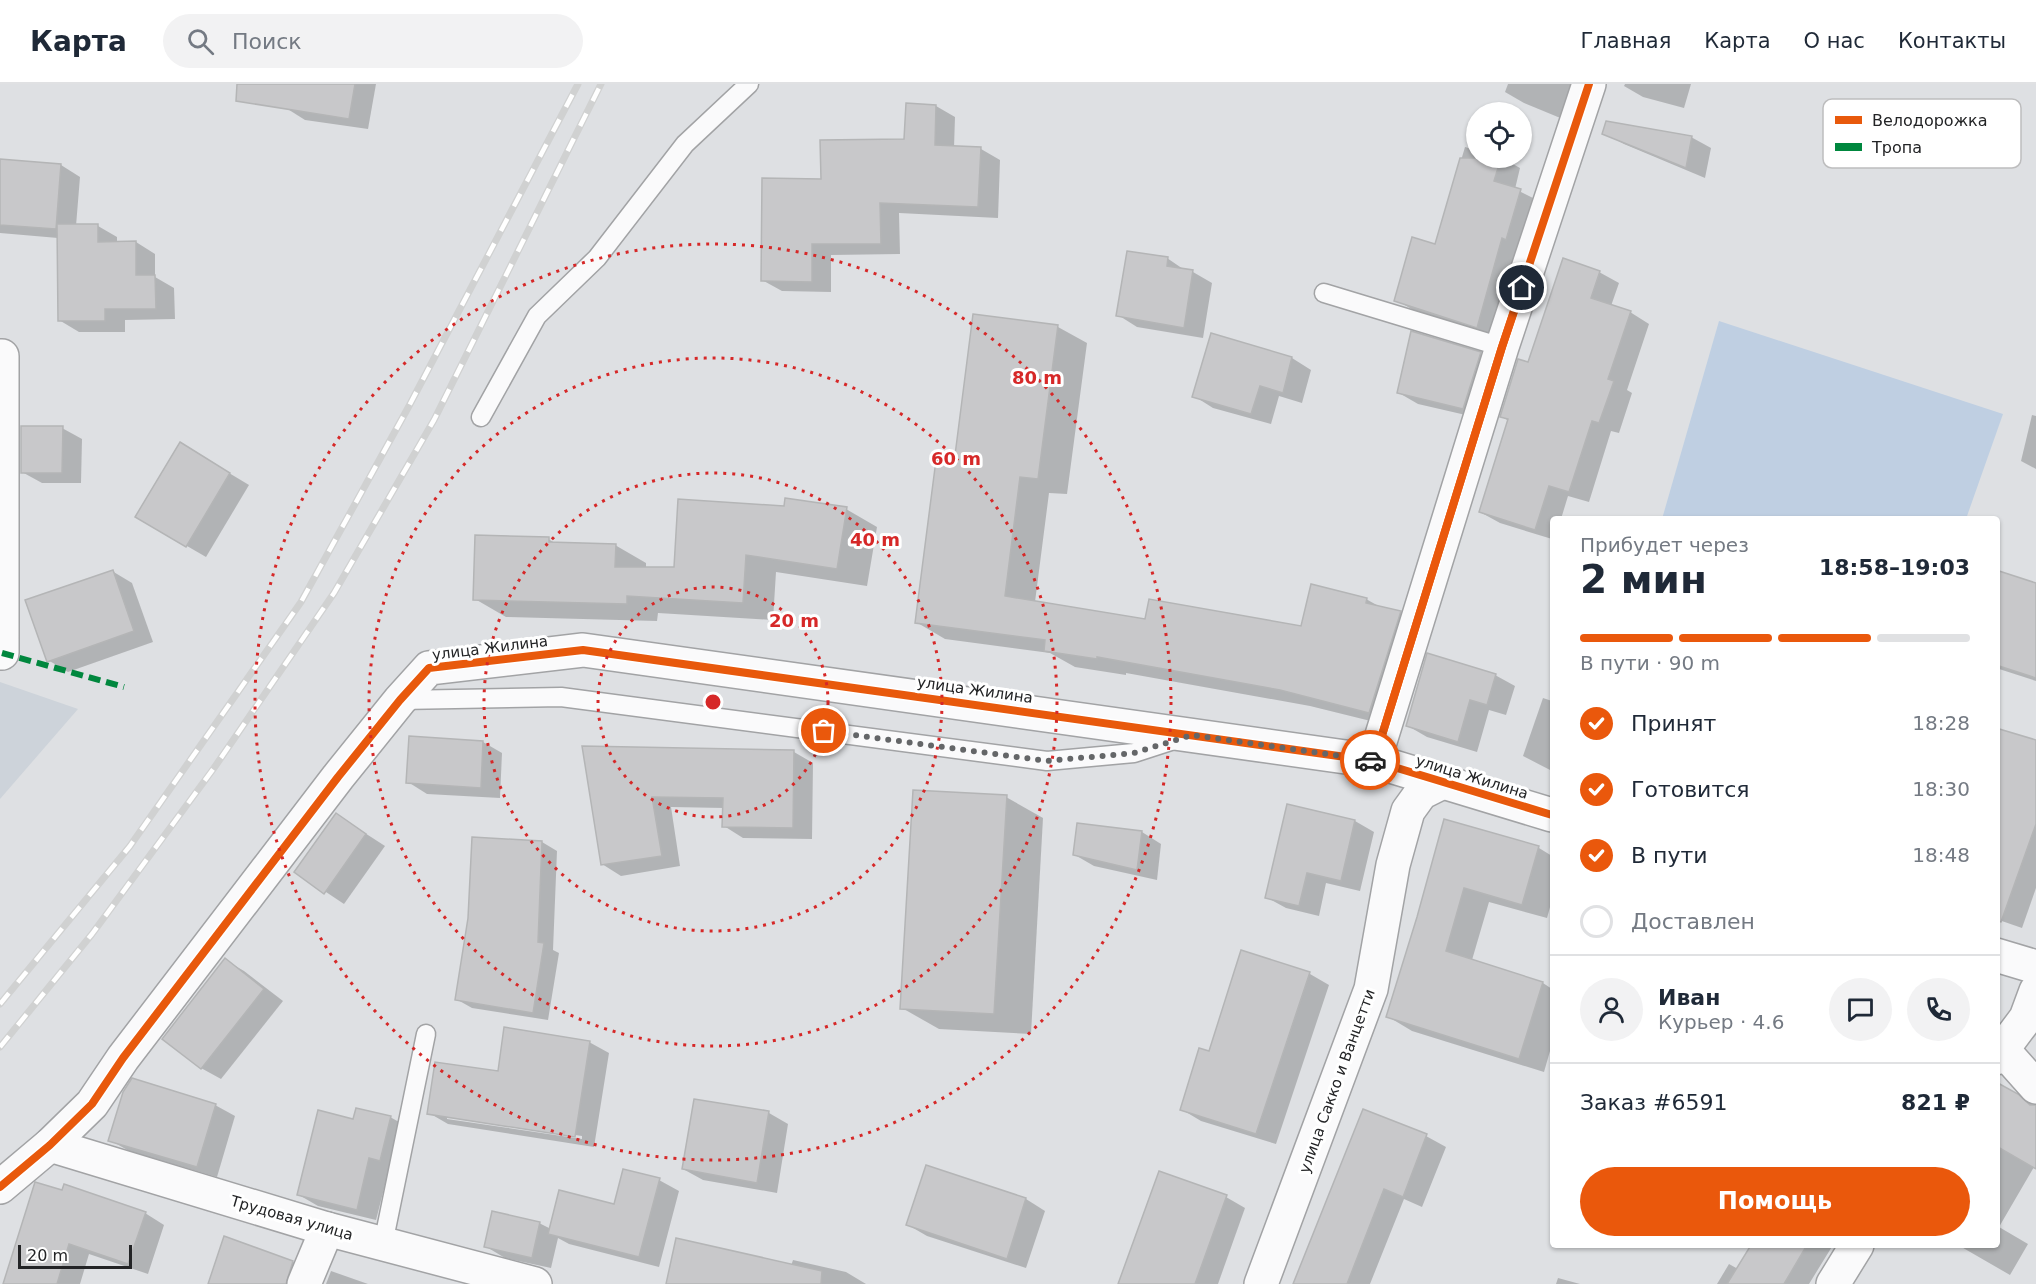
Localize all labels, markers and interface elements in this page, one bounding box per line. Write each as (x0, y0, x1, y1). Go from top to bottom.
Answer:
search box (163, 14, 583, 68)
text: Карта (30, 25, 127, 58)
icon: search (184, 25, 217, 58)
text: Поиск (232, 29, 302, 54)
text: Главная (1581, 29, 1671, 53)
text: Карта (1704, 29, 1771, 53)
text: О нас (1804, 29, 1865, 53)
text: Контакты (1898, 29, 2006, 53)
legend (1823, 99, 2021, 168)
map controls (1466, 102, 1532, 168)
button: locate (1466, 102, 1532, 168)
text: Велодорожка (1872, 111, 1988, 130)
text: Тропа (1871, 138, 1922, 157)
pin (1496, 262, 1547, 313)
icon: home (1505, 271, 1538, 304)
text: 80 m (1012, 367, 1062, 388)
text: 60 m (931, 448, 981, 469)
text: 40 m (850, 529, 900, 550)
text: Прибудет через (1580, 533, 1749, 557)
text: 18:58–19:03 (1819, 555, 1970, 580)
text: 2 мин (1580, 557, 1707, 602)
text: 20 m (769, 610, 819, 631)
street label: улица Жилина (431, 632, 549, 664)
text: В пути · 90 m (1580, 651, 1720, 675)
street label: улица Жилина (916, 673, 1034, 707)
centre of rings (703, 692, 723, 712)
pin (798, 705, 849, 756)
icon: check (1580, 707, 1613, 740)
text: Принят (1631, 711, 1716, 736)
text: 18:28 (1912, 711, 1970, 735)
icon: bag (807, 714, 840, 747)
courier (1340, 730, 1400, 790)
icon: car (1354, 744, 1387, 777)
street label: улица Жилина (1414, 751, 1530, 803)
icon: check (1580, 773, 1613, 806)
text: Готовится (1631, 777, 1750, 802)
text: 18:30 (1912, 777, 1970, 801)
icon: check (1580, 839, 1613, 872)
text: В пути (1631, 843, 1708, 868)
text: 18:48 (1912, 843, 1970, 867)
text: Доставлен (1631, 909, 1755, 934)
button: person (1580, 978, 1643, 1041)
button: chat (1829, 978, 1892, 1041)
button: phone (1907, 978, 1970, 1041)
text: Иван (1658, 985, 1720, 1010)
street label: улица Сакко и Ванцетти (1295, 986, 1379, 1176)
text: Курьер · 4.6 (1658, 1010, 1784, 1034)
text: Заказ #6591 (1580, 1090, 1727, 1115)
text: 821 ₽ (1901, 1090, 1970, 1115)
button: Помощь (1580, 1167, 1970, 1236)
street label: Трудовая улица (228, 1192, 355, 1244)
scale bar (18, 1242, 132, 1270)
text: 20 m (27, 1246, 68, 1265)

